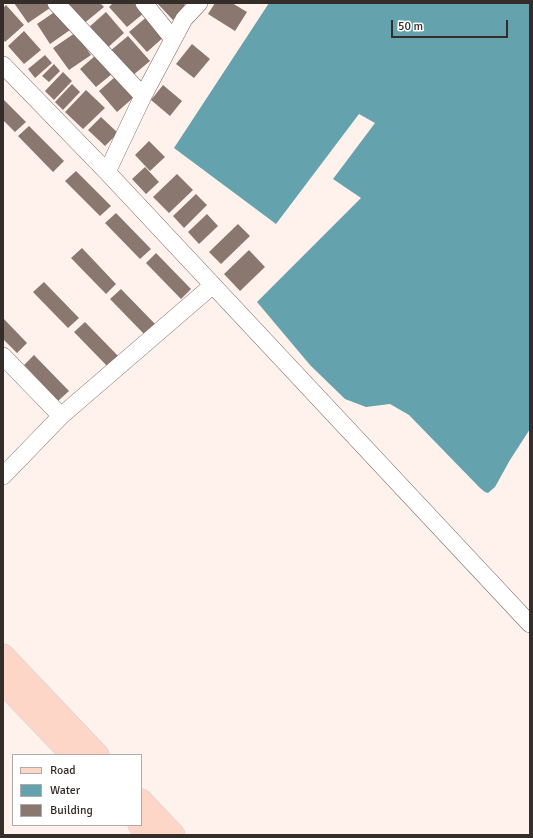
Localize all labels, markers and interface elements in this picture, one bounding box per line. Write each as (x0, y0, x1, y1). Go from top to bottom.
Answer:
scale bar (393, 12, 510, 38)
text: 50 m (398, 19, 423, 34)
legend (12, 754, 142, 826)
text: Road (50, 763, 76, 778)
text: Water (50, 783, 80, 798)
text: Building (50, 803, 93, 818)

